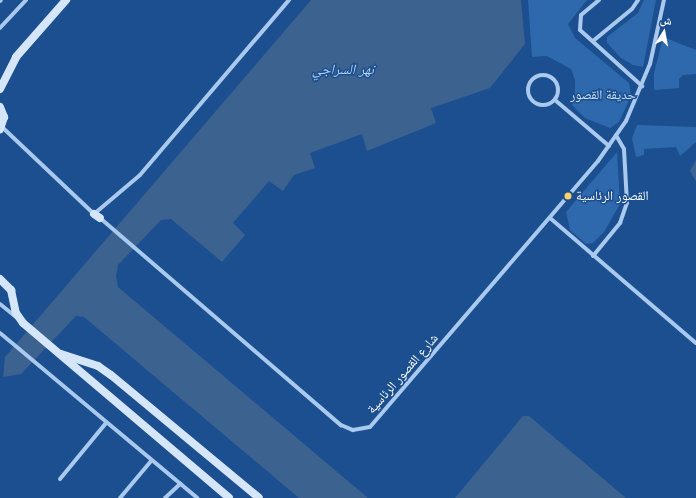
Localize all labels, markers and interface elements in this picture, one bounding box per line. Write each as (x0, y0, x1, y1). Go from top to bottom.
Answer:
north arrow (644, 12, 684, 52)
text: ش (659, 12, 673, 28)
water label: نهر السراجي (312, 61, 374, 77)
park label: حديقة القصور (570, 87, 636, 103)
place label: القصور الرئاسية (576, 188, 649, 204)
marker: القصور الرئاسية (563, 191, 573, 201)
street label: شارع القصور الرئاسية (364, 331, 442, 417)

